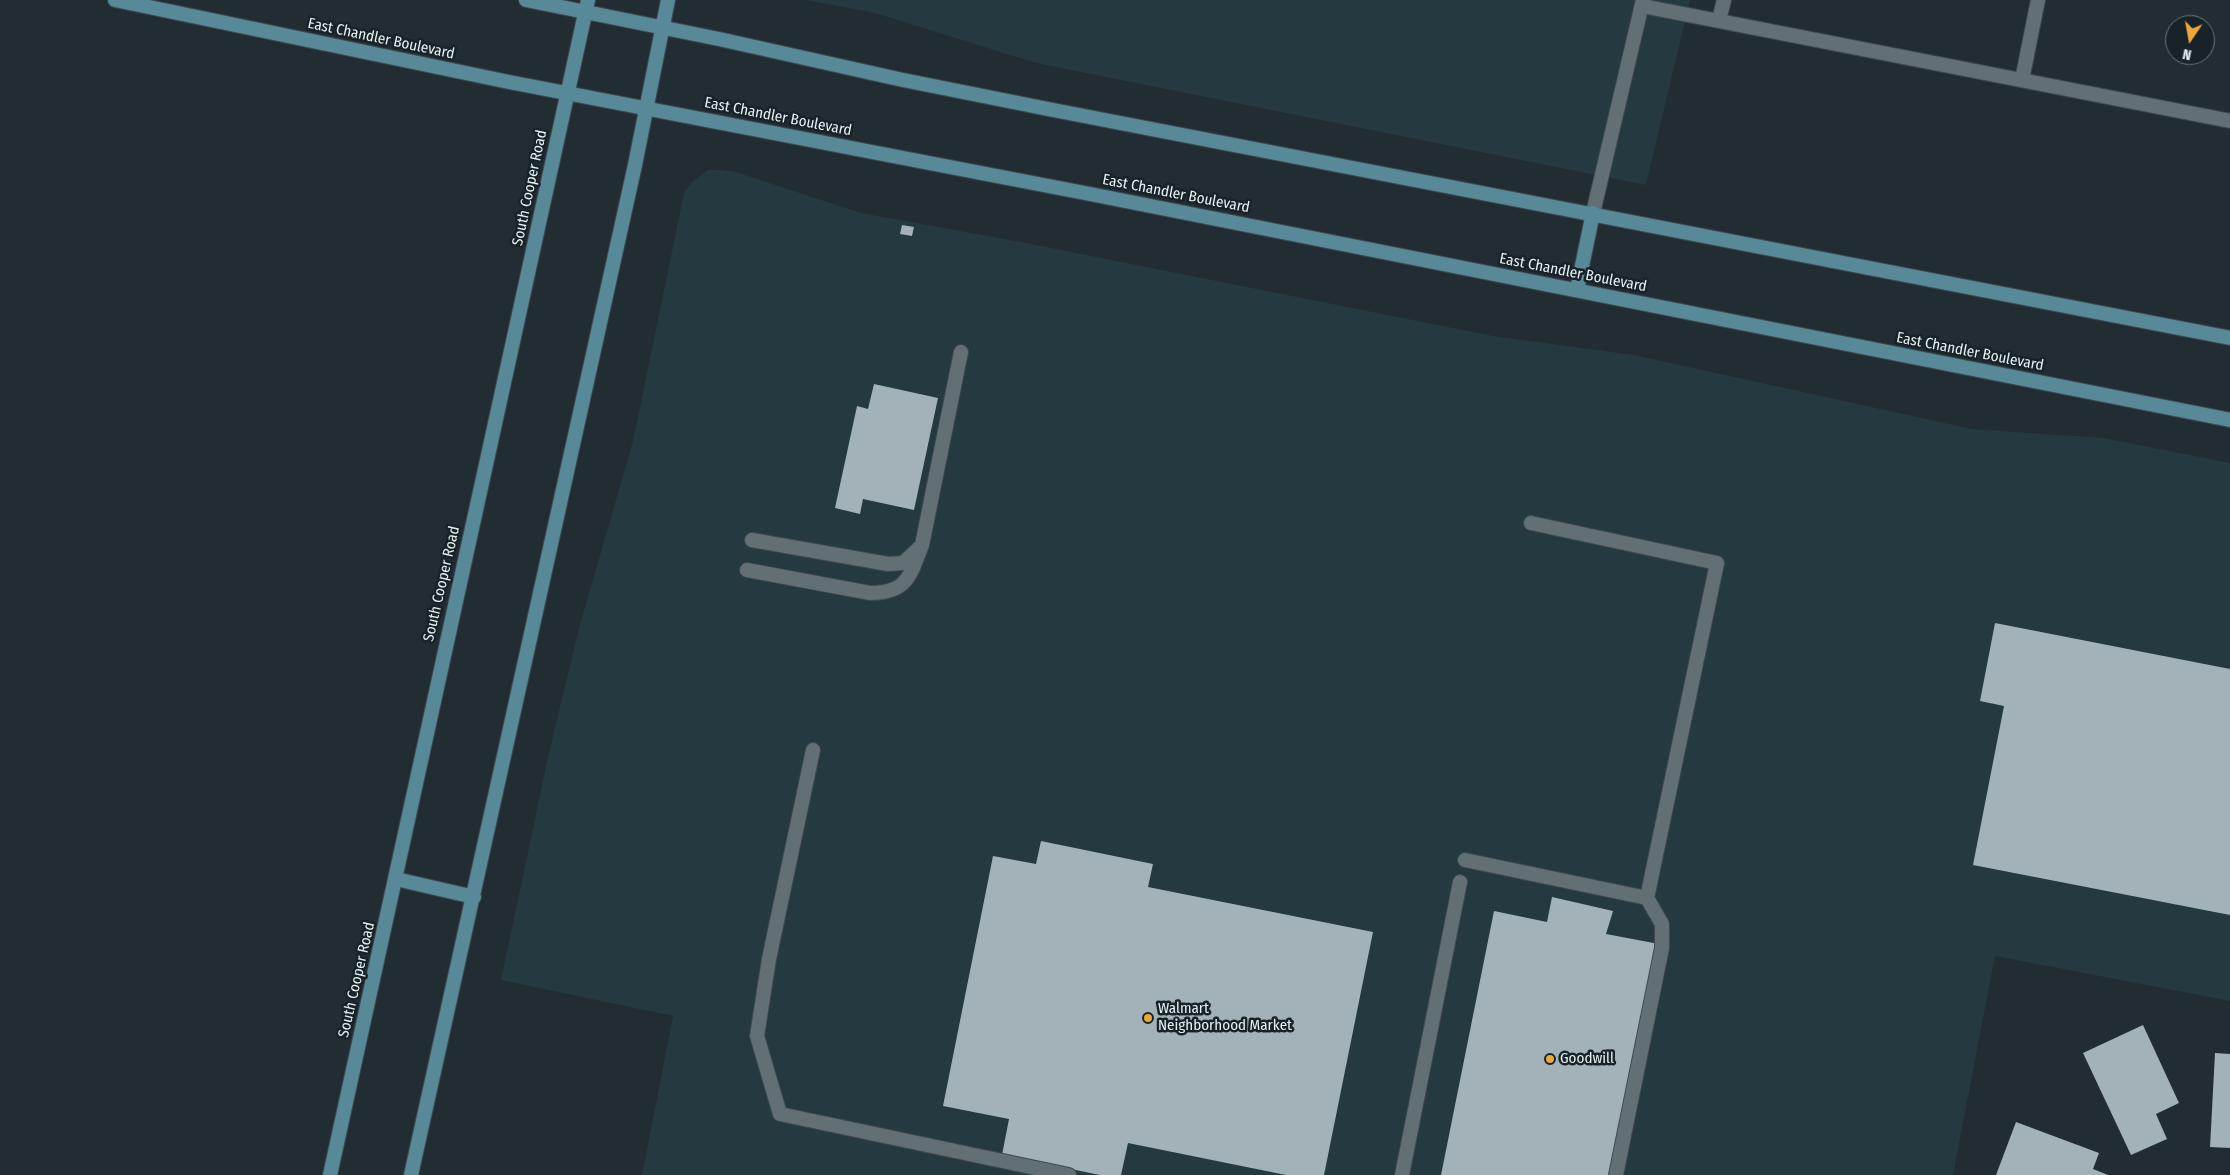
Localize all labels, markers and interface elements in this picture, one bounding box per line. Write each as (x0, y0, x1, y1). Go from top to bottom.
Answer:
street label: East Chandler Boulevard (306, 15, 456, 63)
north arrow (2165, 15, 2215, 65)
text: N (2181, 45, 2193, 63)
street label: East Chandler Boulevard (703, 94, 853, 140)
street label: South Cooper Road (509, 128, 551, 248)
street label: East Chandler Boulevard (1101, 171, 1251, 217)
street label: East Chandler Boulevard (1498, 250, 1648, 296)
street label: East Chandler Boulevard (1895, 329, 2045, 375)
street label: South Cooper Road (420, 525, 464, 643)
street label: South Cooper Road (335, 921, 379, 1039)
place label: Walmart Neighborhood Market (1158, 1000, 1292, 1035)
marker: Walmart Neighborhood Market (1142, 1012, 1154, 1024)
place label: Goodwill (1560, 1050, 1614, 1068)
marker: Goodwill (1544, 1053, 1556, 1065)

